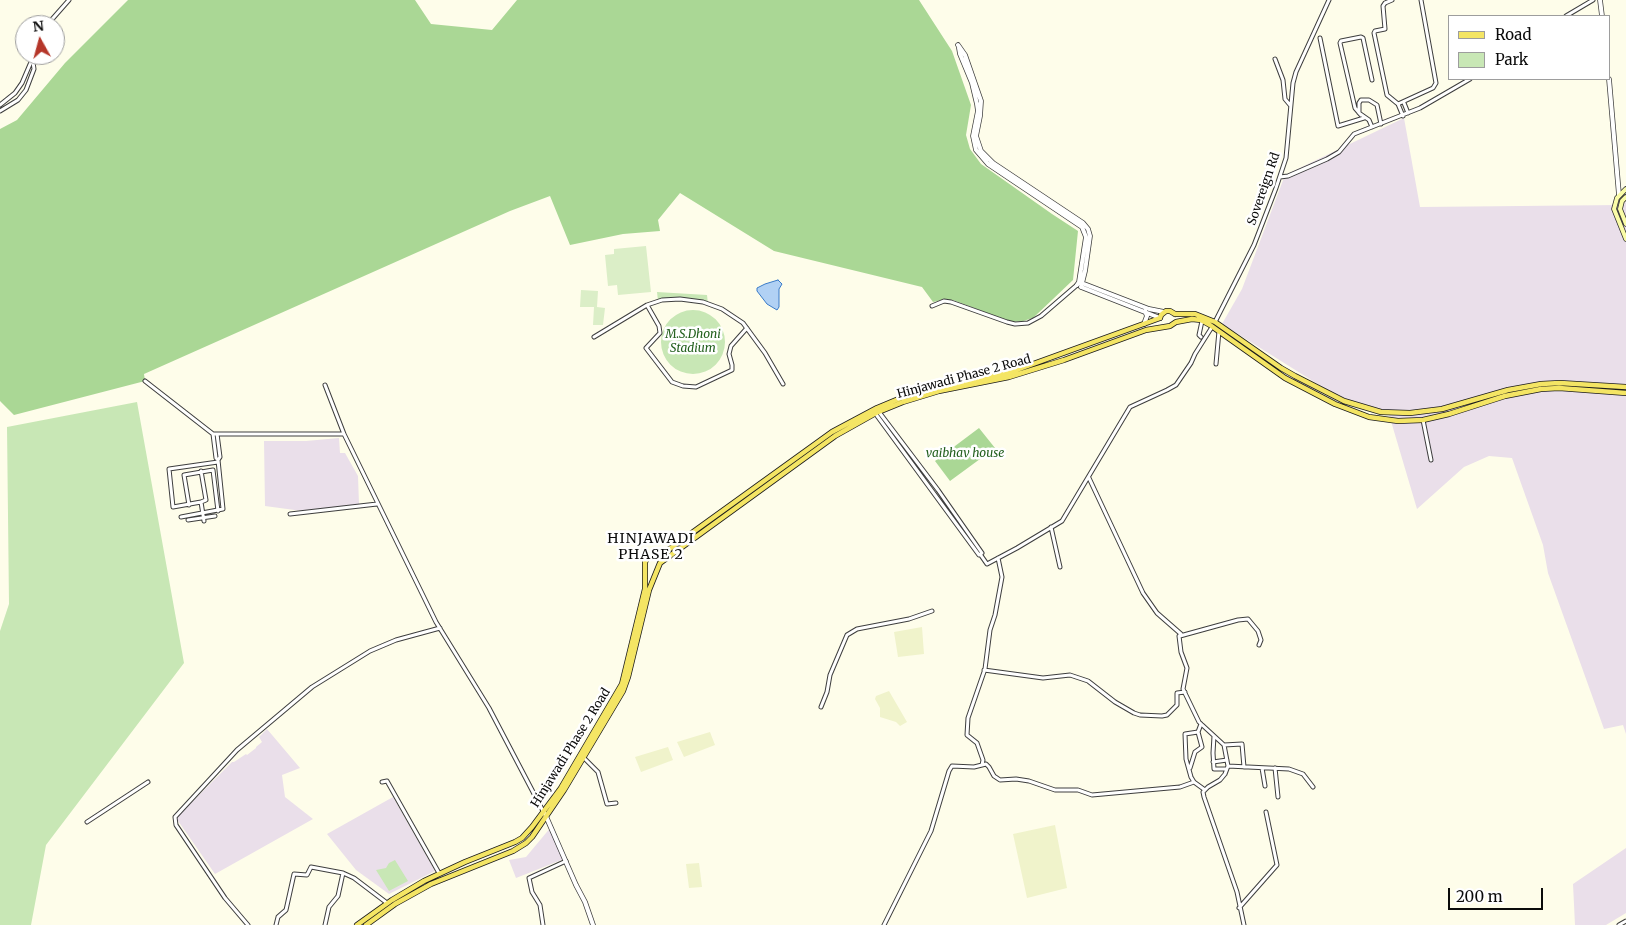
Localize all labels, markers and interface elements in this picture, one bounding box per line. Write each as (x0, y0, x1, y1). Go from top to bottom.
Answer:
north arrow (15, 15, 65, 65)
legend (1448, 15, 1611, 80)
text: N (32, 16, 45, 36)
text: Road (1495, 25, 1531, 44)
text: Park (1495, 50, 1528, 69)
street label: Sovereign Rd (1245, 151, 1283, 227)
park label: M.S.Dhoni Stadium (665, 328, 721, 356)
street label: Hinjawadi Phase 2 Road (896, 352, 1032, 402)
park label: vaibhav house (926, 447, 1004, 461)
district label: HINJAWADI PHASE 2 (606, 531, 696, 564)
street label: Hinjawadi Phase 2 Road (528, 686, 614, 810)
scale bar (1451, 878, 1546, 910)
text: 200 m (1456, 887, 1503, 906)

